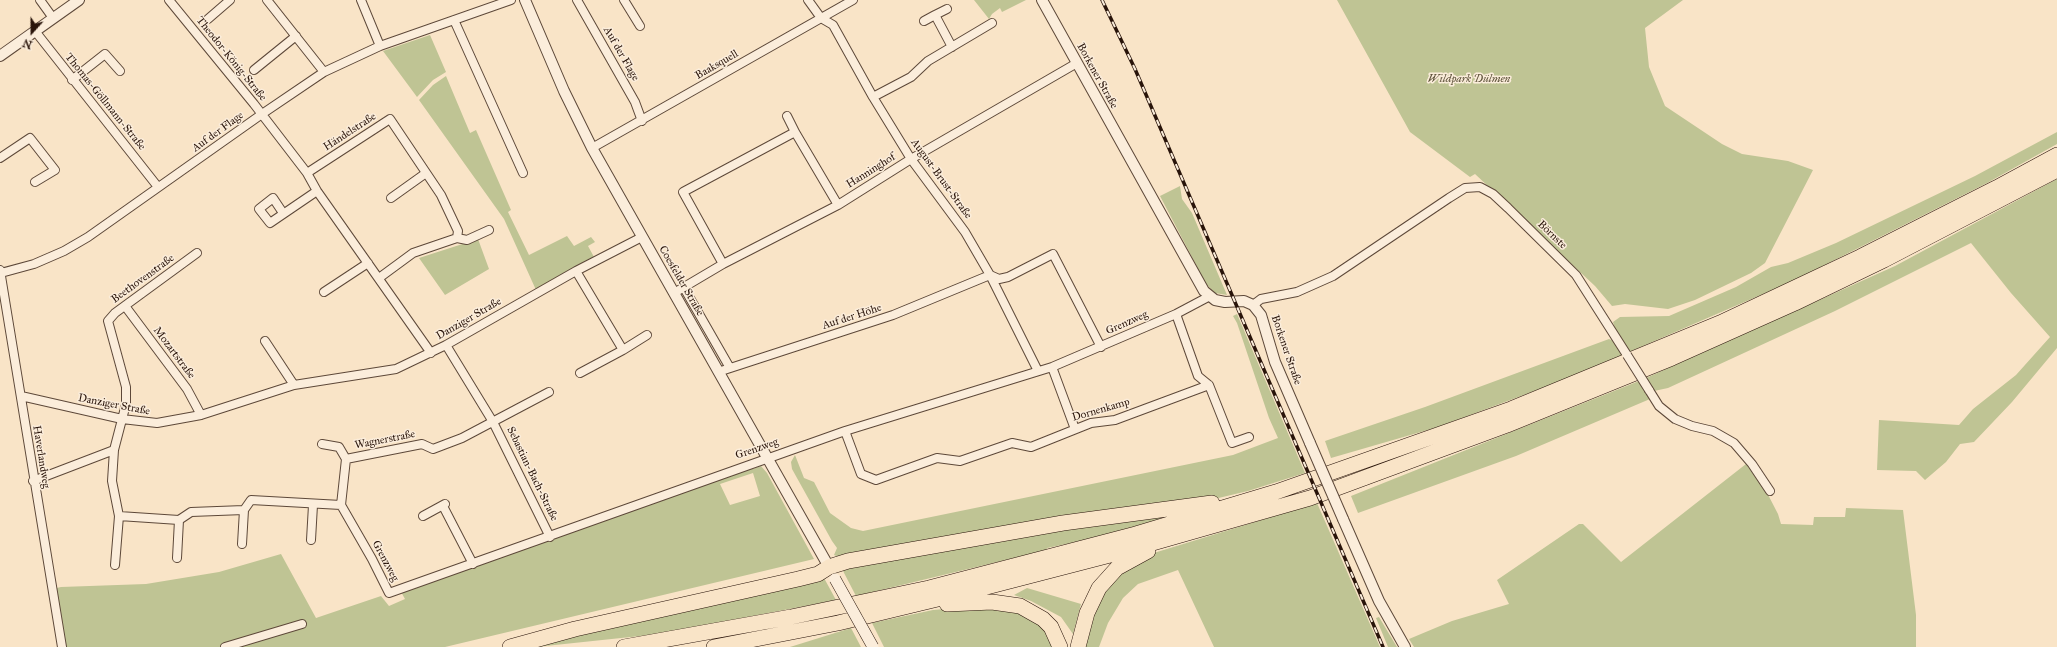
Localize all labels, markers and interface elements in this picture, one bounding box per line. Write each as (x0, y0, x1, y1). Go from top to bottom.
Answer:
north arrow (12, 12, 52, 52)
street label: Theodor-König-Straße (193, 14, 269, 104)
street label: Auf der Flage (600, 25, 642, 83)
text: N (21, 36, 34, 51)
street label: Borkener Straße (1074, 41, 1120, 111)
street label: Baaksquell (693, 47, 741, 83)
street label: Thomas-Göllmann-Straße (62, 51, 148, 153)
park label: Wildpark Dülmen (1428, 72, 1510, 86)
street label: Auf der Flage (190, 109, 246, 155)
street label: Händelstraße (321, 110, 379, 154)
street label: August-Brust-Straße (908, 136, 974, 222)
street label: Hanninghof (844, 151, 898, 191)
street label: Börnste (1535, 218, 1569, 252)
street label: Coesfelder Straße (656, 244, 706, 318)
street label: Beethovenstraße (109, 252, 177, 306)
street label: Danziger Straße (434, 295, 504, 343)
street label: Auf der Höhe (821, 301, 883, 333)
street label: Grenzweg (1104, 308, 1150, 338)
street label: Borkener Straße (1268, 313, 1304, 387)
street label: Mozartstraße (150, 324, 198, 382)
street label: Danziger Straße (77, 392, 151, 418)
street label: Dornenkamp (1071, 395, 1131, 425)
street label: Haverlandweg (29, 424, 53, 490)
street label: Sebastian-Bach-Straße (503, 425, 561, 523)
street label: Wagnerstraße (354, 428, 416, 452)
street label: Grenzweg (734, 436, 780, 462)
street label: Grenzweg (369, 538, 401, 584)

